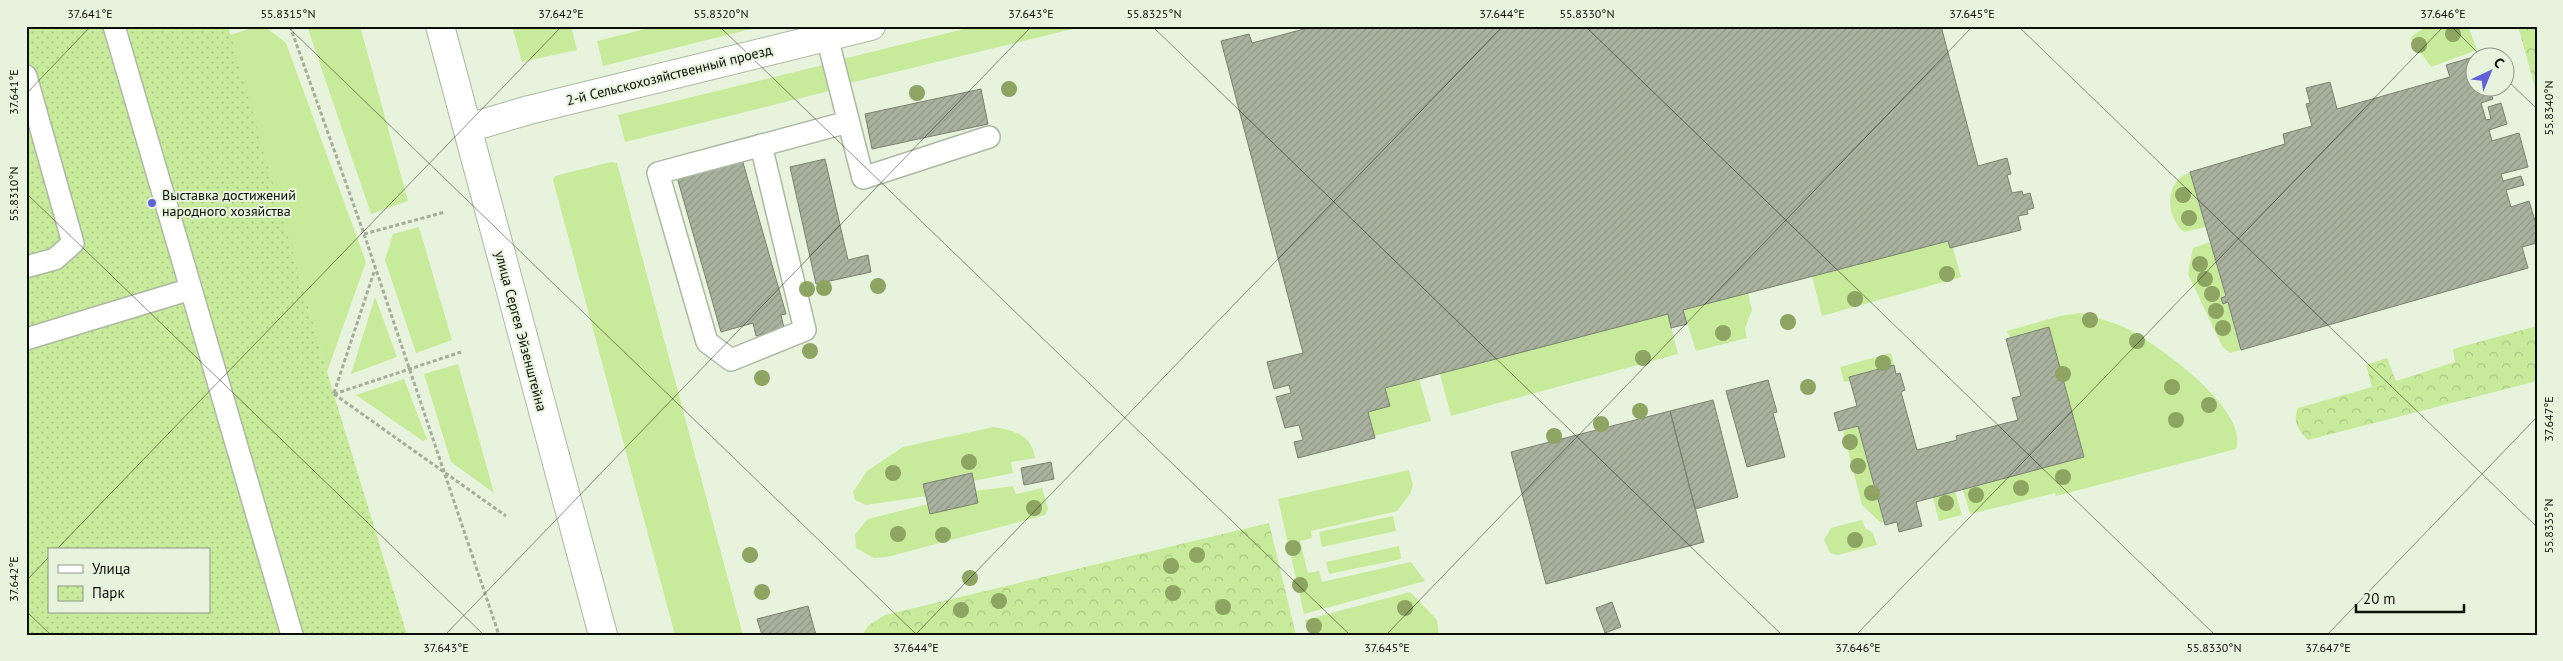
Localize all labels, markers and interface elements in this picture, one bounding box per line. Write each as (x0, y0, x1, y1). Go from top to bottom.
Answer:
text: 37.641°E (67, 6, 113, 21)
text: 55.8315°N (261, 6, 315, 21)
text: 37.642°E (538, 6, 584, 21)
text: 55.8320°N (694, 6, 748, 21)
text: 37.643°E (1008, 6, 1054, 21)
text: 55.8325°N (1127, 6, 1181, 21)
text: 37.644°E (1479, 6, 1525, 21)
text: 55.8330°N (1560, 6, 1614, 21)
text: 37.645°E (1949, 6, 1995, 21)
text: 37.646°E (2420, 6, 2466, 21)
street label: 2-й Сельскохозяйственный проезд (564, 41, 774, 109)
north arrow (2466, 48, 2516, 98)
text: С (2490, 53, 2508, 72)
text: 37.641°E (6, 69, 21, 115)
text: 55.8340°N (2541, 81, 2556, 135)
text: 55.8310°N (6, 167, 21, 221)
place label: Выставка достижений народного хозяйства (162, 186, 296, 220)
marker: Выставка достижений народного хозяйства (146, 197, 158, 209)
street label: улица Сергея Эйзенштейна (491, 249, 551, 413)
text: 37.647°E (2541, 396, 2556, 442)
text: 55.8335°N (2541, 499, 2556, 553)
legend (48, 548, 210, 614)
text: 37.642°E (6, 556, 21, 602)
text: Улица (92, 559, 130, 578)
scale bar (2356, 581, 2463, 613)
text: Парк (92, 583, 125, 602)
text: 20 m (2363, 589, 2396, 608)
text: 37.643°E (423, 640, 469, 655)
text: 37.644°E (893, 640, 939, 655)
text: 37.645°E (1364, 640, 1410, 655)
text: 37.646°E (1835, 640, 1881, 655)
text: 55.8330°N (2187, 640, 2241, 655)
text: 37.647°E (2305, 640, 2351, 655)

